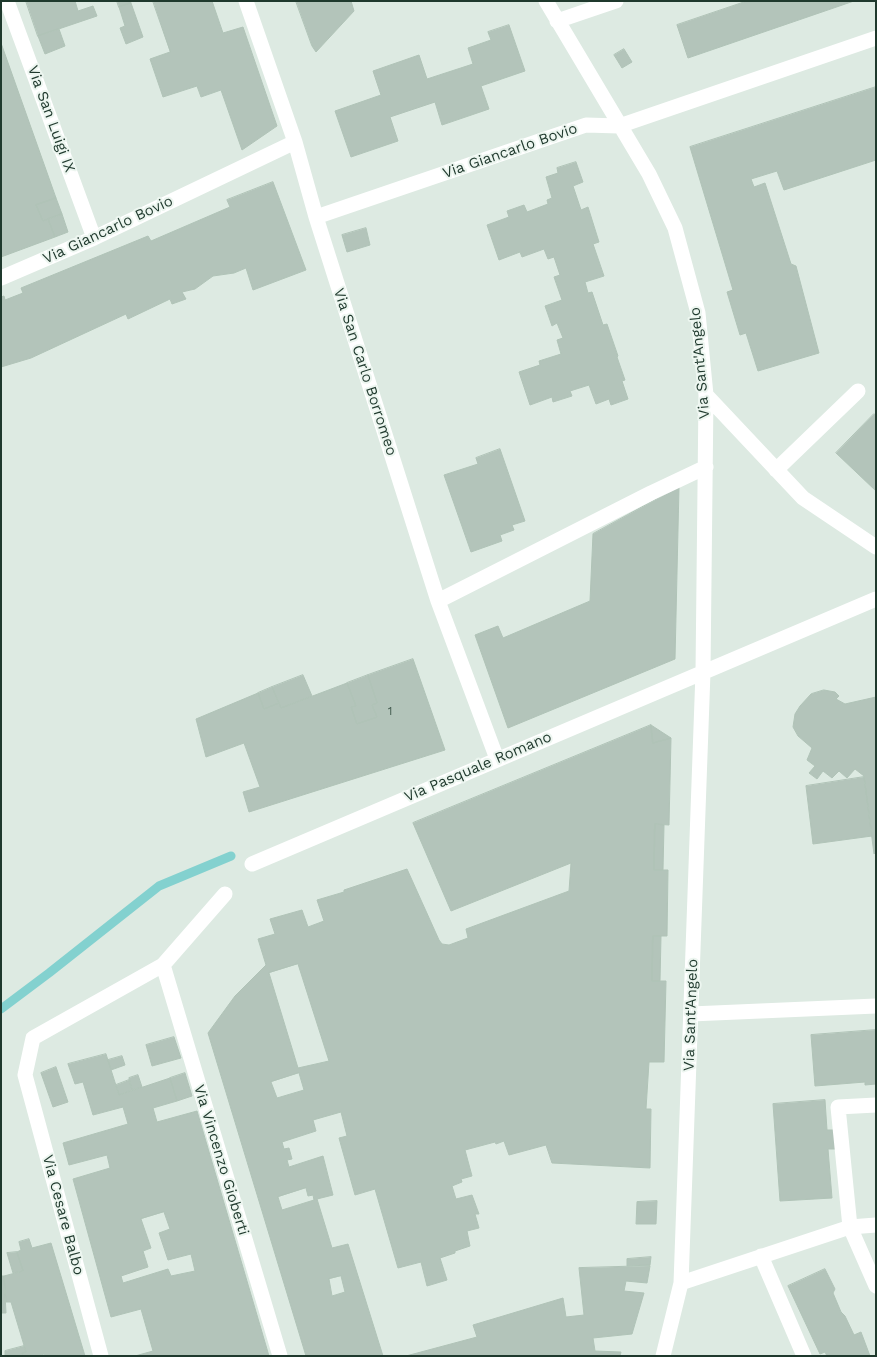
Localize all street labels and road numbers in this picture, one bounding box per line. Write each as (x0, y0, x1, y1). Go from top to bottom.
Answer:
street label: Via San Luigi IX (23, 63, 79, 175)
street label: Via Giancarlo Bovio (440, 119, 580, 183)
street label: Via Giancarlo Bovio (40, 192, 176, 268)
street label: Via San Carlo Borromeo (329, 286, 401, 458)
street label: Via Sant'Angelo (686, 306, 714, 420)
street label: Via Pasquale Romano (402, 728, 554, 806)
street label: Via Sant'Angelo (680, 959, 702, 1071)
street label: Via Vincenzo Gioberti (190, 1083, 252, 1237)
street label: Via Cesare Balbo (38, 1153, 88, 1277)

